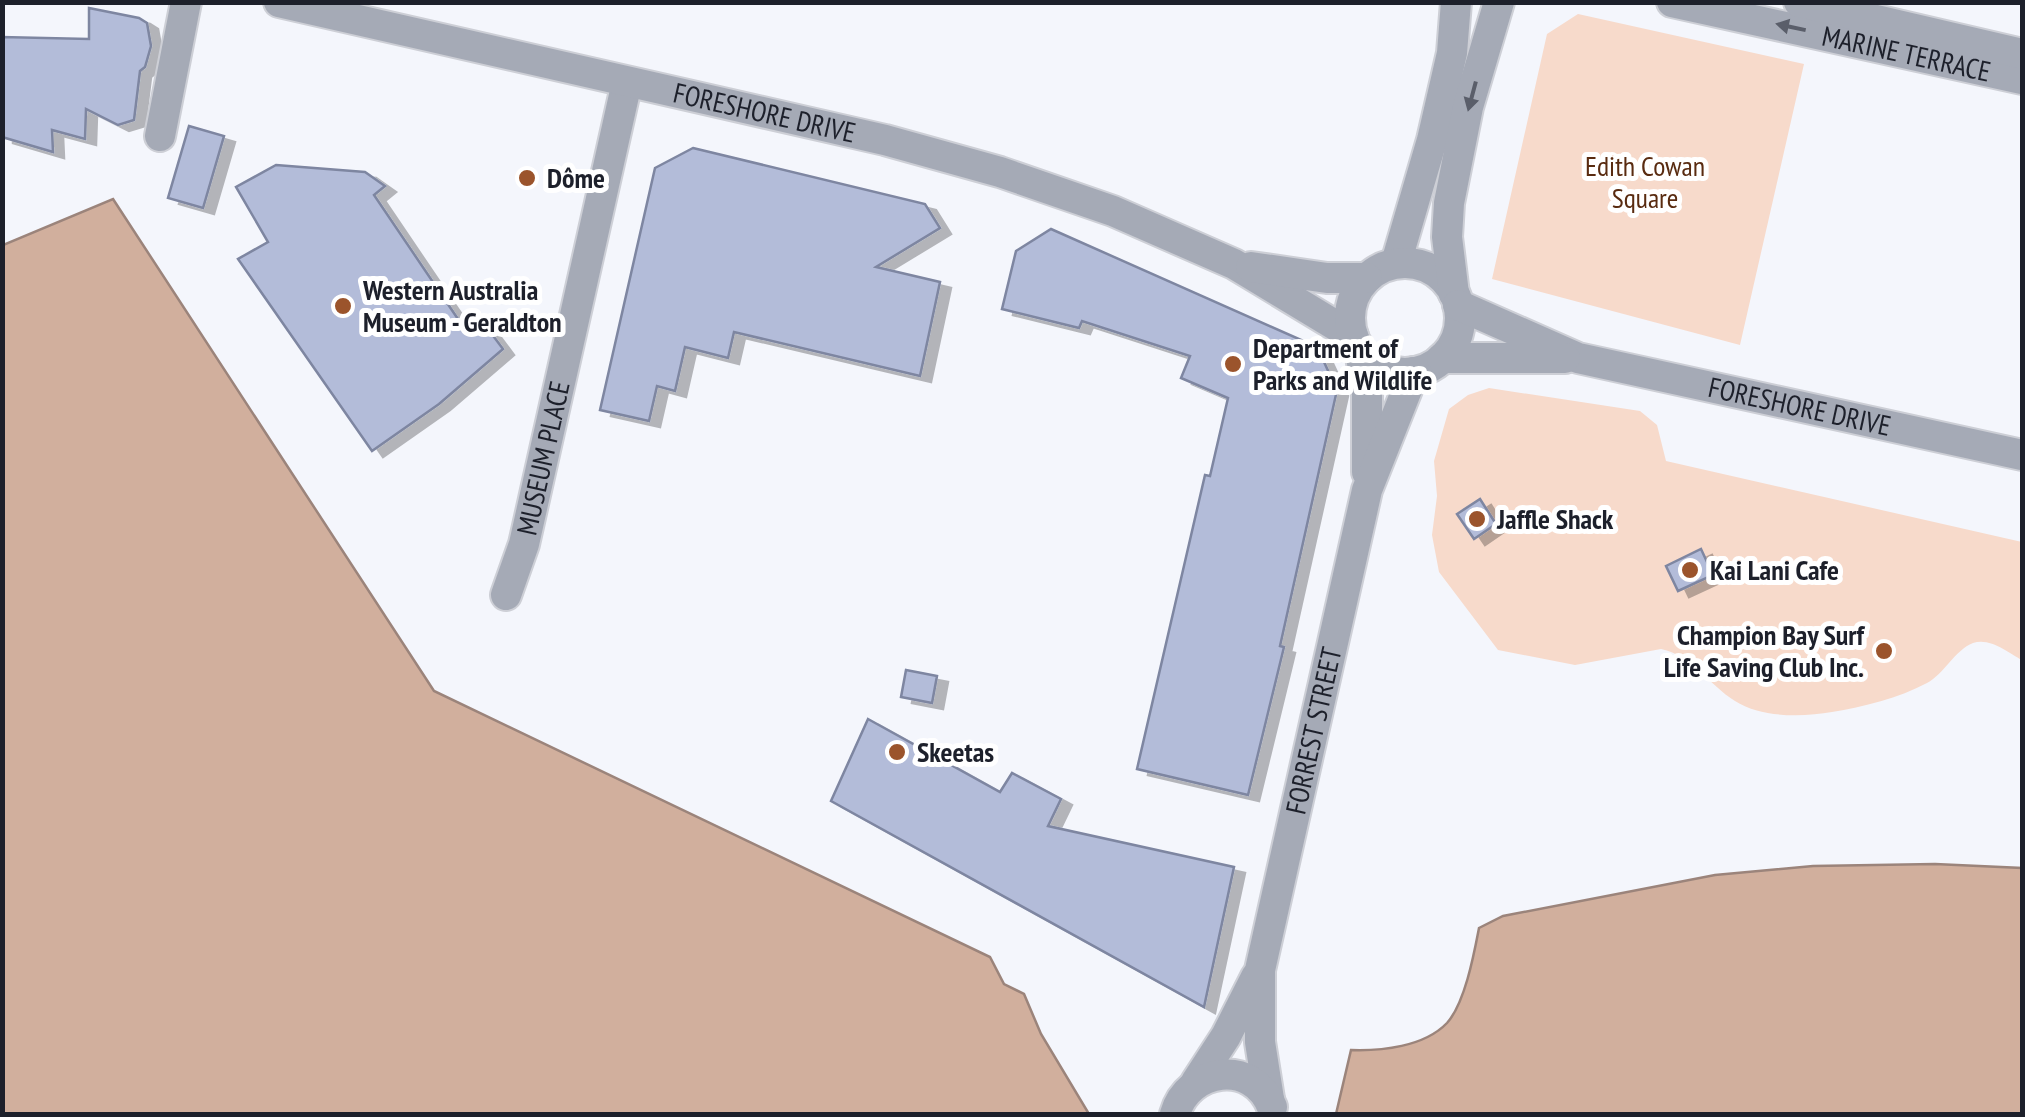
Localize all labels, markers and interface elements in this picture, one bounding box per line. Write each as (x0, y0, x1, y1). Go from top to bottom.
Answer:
street label: MARINE TERRACE (1819, 17, 1994, 90)
one-way arrow (1775, 18, 1806, 34)
street label: FORESHORE DRIVE (670, 73, 859, 151)
one-way arrow (1463, 81, 1479, 112)
park label: Edith Cowan Square (1585, 147, 1705, 216)
place label: Dôme (547, 159, 605, 196)
marker: Dôme (516, 167, 538, 189)
place label: Western Australia Museum - Geraldton (362, 271, 562, 340)
marker: Western Australia Museum - Geraldton (332, 295, 354, 317)
place label: Department of Parks and Wildlife (1253, 329, 1433, 398)
marker: Department of Parks and Wildlife (1222, 353, 1244, 375)
street label: FORESHORE DRIVE (1705, 368, 1894, 444)
street label: MUSEUM PLACE (508, 378, 578, 539)
place label: Jaffle Shack (1496, 500, 1614, 537)
marker: Jaffle Shack (1466, 508, 1488, 530)
place label: Kai Lani Cafe (1710, 551, 1839, 588)
marker: Kai Lani Cafe (1679, 559, 1701, 581)
place label: Champion Bay Surf Life Saving Club Inc. (1664, 616, 1866, 685)
marker: Champion Bay Surf Life Saving Club Inc. (1873, 640, 1895, 662)
street label: FORREST STREET (1276, 643, 1350, 817)
place label: Skeetas (917, 733, 994, 770)
marker: Skeetas (886, 741, 908, 763)

